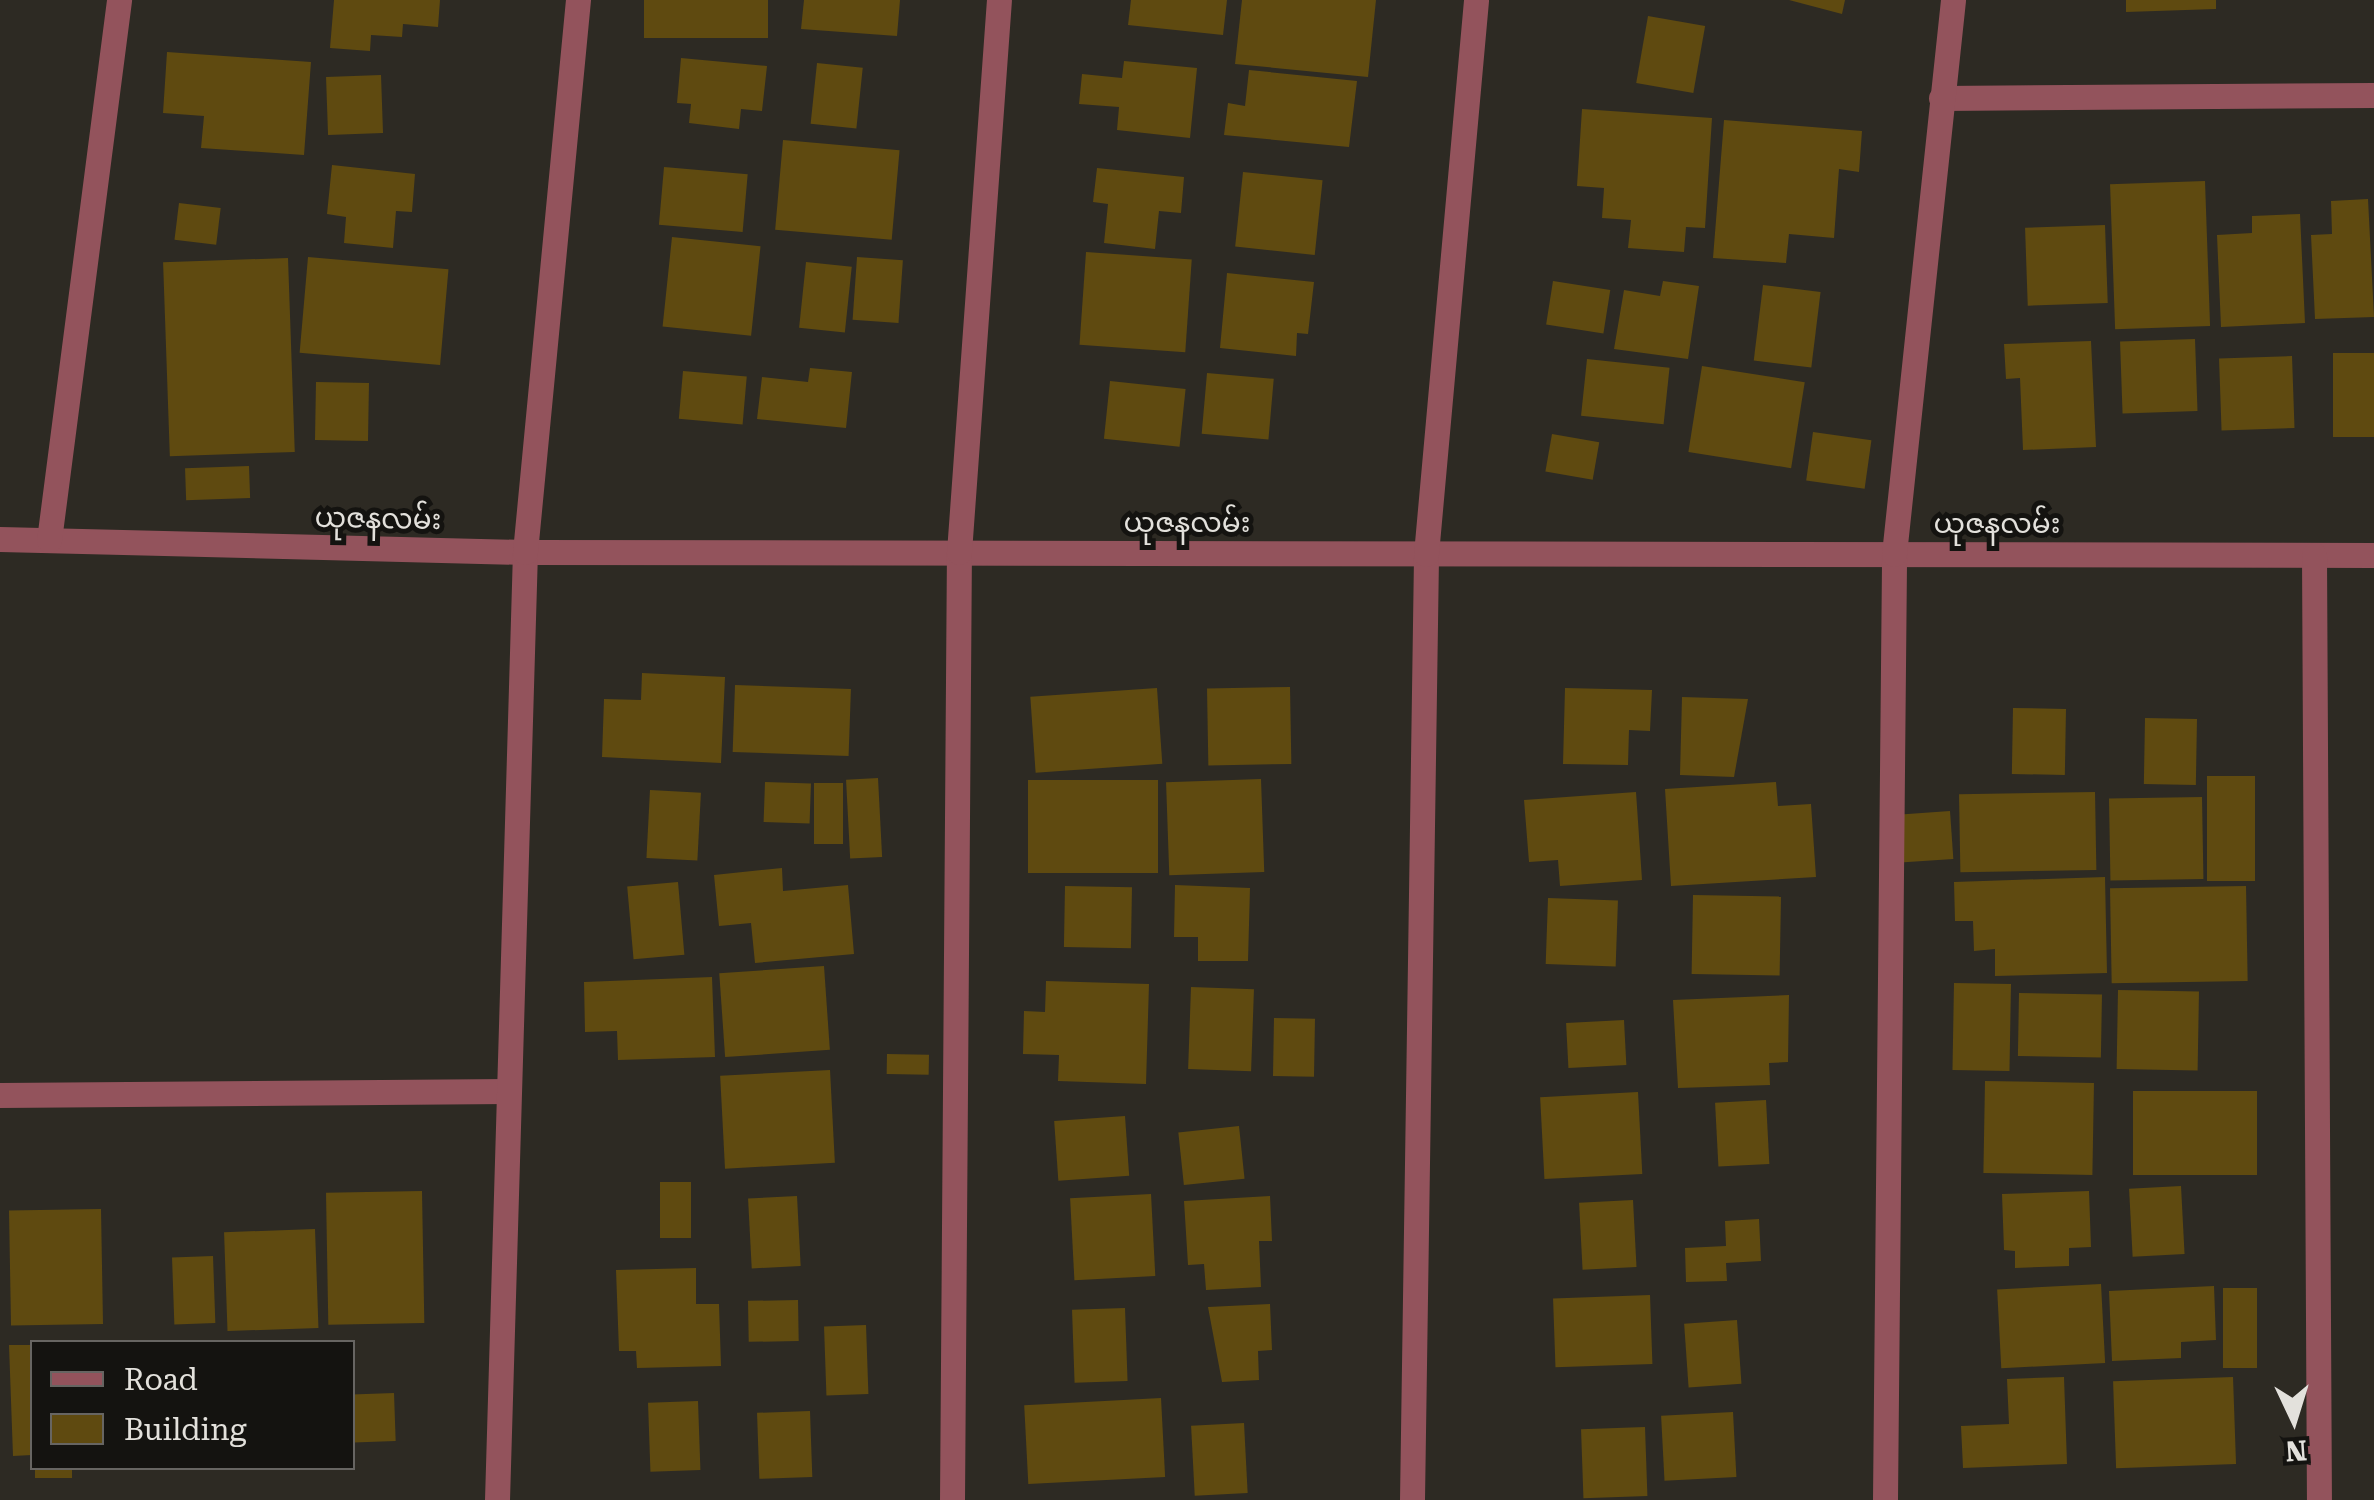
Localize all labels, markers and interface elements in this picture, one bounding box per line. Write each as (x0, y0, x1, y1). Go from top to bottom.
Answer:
street label: ယုဇနလမ်း (314, 501, 442, 537)
street label: ယုဇနလမ်း (1124, 506, 1250, 540)
street label: ယုဇနလမ်း (1934, 507, 2060, 541)
legend (30, 1340, 355, 1470)
text: Road (124, 1362, 198, 1397)
north arrow (2244, 1370, 2344, 1470)
text: Building (124, 1412, 247, 1447)
text: N (2284, 1433, 2308, 1468)

